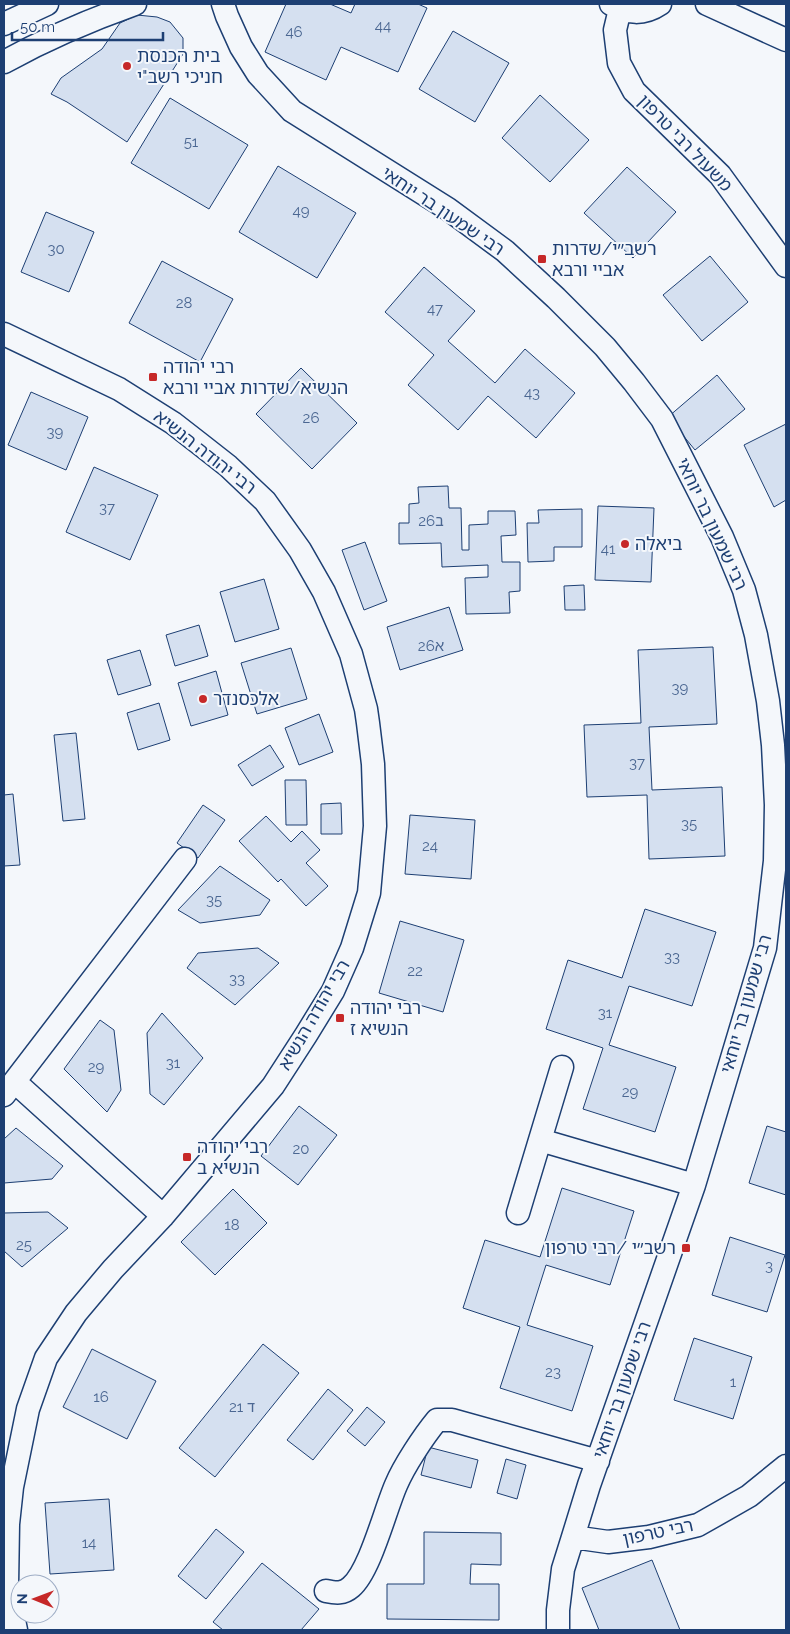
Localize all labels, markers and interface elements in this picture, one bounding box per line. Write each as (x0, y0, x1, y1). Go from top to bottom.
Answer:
scale bar (12, 10, 164, 42)
house number: 44 (375, 17, 391, 35)
text: 50 m (20, 18, 55, 36)
house number: 46 (285, 23, 303, 41)
place label: בית הכנסת חניכי רשב"י (137, 45, 223, 87)
marker: בית הכנסת חניכי רשב"י (121, 60, 133, 72)
street label: משעול רבי טרפון (634, 90, 737, 196)
house number: 51 (184, 133, 199, 151)
street label: רבי שמעון בר יוחאי (378, 162, 509, 259)
house number: 49 (293, 202, 310, 220)
place label: רשב״י/שדרות אביי ורבא (552, 238, 657, 280)
house number: 30 (47, 240, 65, 258)
marker: רשב״י/שדרות אביי ורבא (536, 253, 548, 265)
house number: 28 (176, 294, 192, 312)
house number: 47 (427, 300, 443, 318)
place label: רבי יהודה הנשיא/שדרות אביי ורבא (163, 356, 348, 398)
marker: רבי יהודה הנשיא/שדרות אביי ורבא (147, 371, 159, 383)
house number: 43 (524, 384, 540, 402)
street label: רבי יהודה הנשיא (150, 405, 261, 498)
house number: 26 (303, 409, 319, 427)
house number: 39 (47, 423, 64, 441)
street label: רבי שמעון בר יוחאי (673, 454, 752, 593)
house number: 37 (99, 499, 115, 517)
house number: 26ב (418, 512, 444, 530)
place label: ביאלה (635, 533, 683, 554)
marker: ביאלה (619, 538, 631, 550)
house number: 41 (601, 540, 616, 558)
house number: 26א (418, 637, 444, 655)
house number: 39 (672, 679, 689, 697)
place label: אלכסנדר (213, 688, 279, 709)
marker: אלכסנדר (197, 693, 209, 705)
house number: 37 (629, 754, 645, 772)
house number: 35 (681, 815, 697, 833)
house number: 24 (422, 837, 438, 855)
house number: 35 (206, 891, 222, 909)
street label: רבי שמעון בר יוחאי (716, 932, 775, 1076)
house number: 33 (664, 948, 680, 966)
street label: רבי יהודה הנשיא (274, 956, 354, 1074)
house number: 22 (407, 962, 423, 980)
house number: 33 (229, 970, 245, 988)
place label: רבי יהודה הנשיא ז (350, 997, 421, 1039)
house number: 31 (598, 1004, 613, 1022)
marker: רבי יהודה הנשיא ז (334, 1012, 346, 1024)
house number: 31 (166, 1054, 181, 1072)
house number: 29 (88, 1058, 105, 1076)
house number: 29 (622, 1083, 639, 1101)
place label: רבי יהודה הנשיא ב (197, 1136, 268, 1178)
house number: 20 (293, 1140, 310, 1158)
marker: רבי יהודה הנשיא ב (181, 1151, 193, 1163)
house number: 18 (224, 1216, 240, 1234)
house number: 25 (16, 1236, 32, 1254)
place label: רשב״י /רבי טרפון (545, 1237, 676, 1258)
marker: רשב״י /רבי טרפון (680, 1242, 692, 1254)
house number: 3 (765, 1257, 773, 1275)
street label: רבי שמעון בר יוחאי (588, 1319, 655, 1461)
house number: 23 (545, 1363, 561, 1381)
house number: 1 (730, 1373, 737, 1391)
house number: 16 (93, 1388, 109, 1406)
house number: 21 ד (229, 1398, 255, 1416)
street label: רבי טרפון (621, 1514, 695, 1549)
house number: 14 (82, 1534, 96, 1552)
north arrow (10, 1574, 60, 1624)
text: N (14, 1593, 30, 1604)

